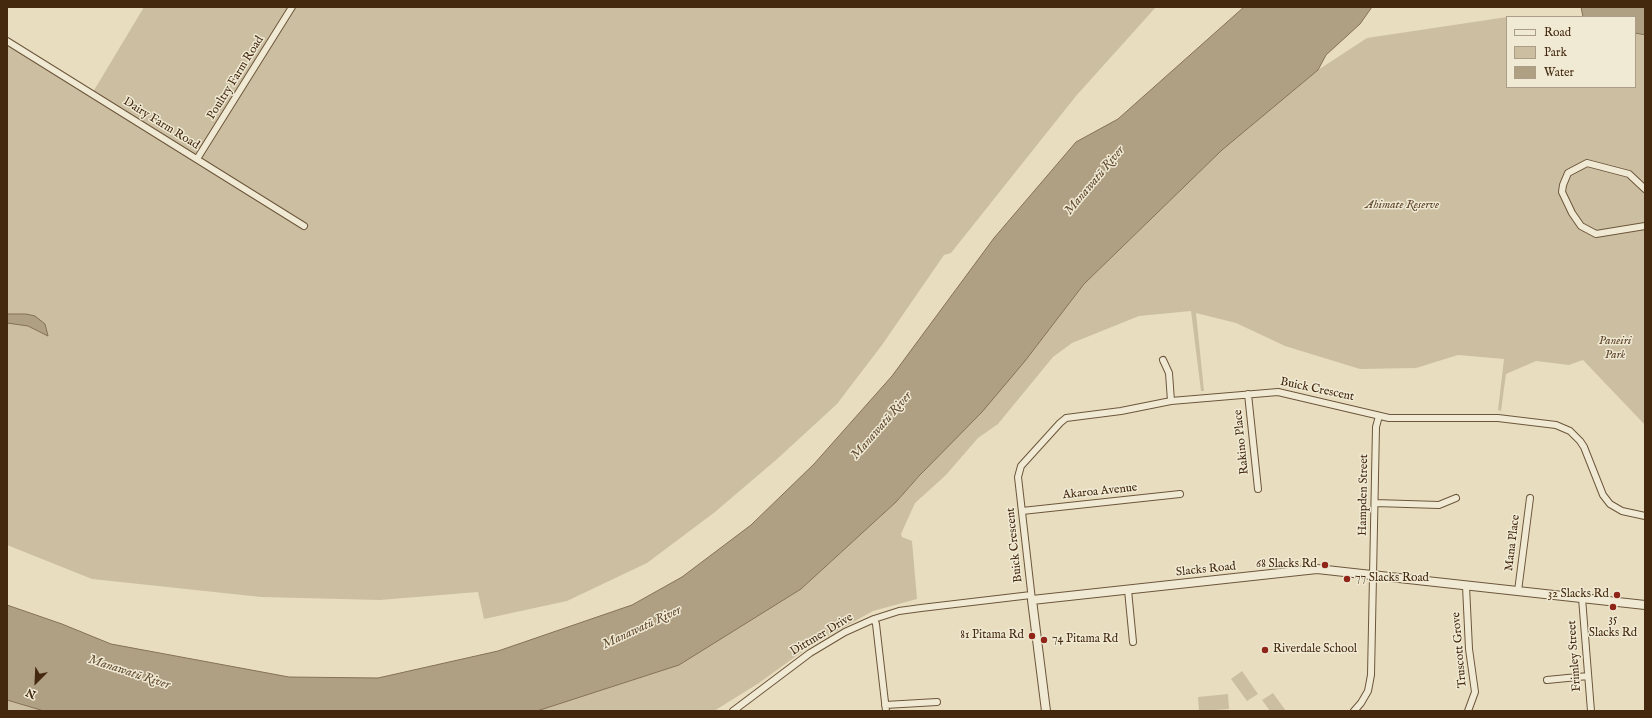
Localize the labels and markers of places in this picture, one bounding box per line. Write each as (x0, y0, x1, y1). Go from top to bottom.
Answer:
place label: 68 Slacks Rd (1256, 558, 1317, 572)
marker: 68 Slacks Rd (1320, 560, 1330, 570)
place label: 77 Slacks Road (1355, 572, 1429, 586)
marker: 77 Slacks Road (1342, 574, 1352, 584)
place label: 32 Slacks Rd (1548, 588, 1609, 602)
marker: 32 Slacks Rd (1612, 590, 1622, 600)
marker: 35 Slacks Rd (1608, 602, 1618, 612)
place label: 35 Slacks Rd (1589, 613, 1637, 641)
place label: 81 Pitama Rd (960, 629, 1024, 643)
marker: 81 Pitama Rd (1027, 631, 1037, 641)
place label: 74 Pitama Rd (1052, 633, 1118, 647)
marker: 74 Pitama Rd (1039, 635, 1049, 645)
place label: Riverdale School (1273, 643, 1357, 657)
marker: Riverdale School (1260, 645, 1270, 655)

